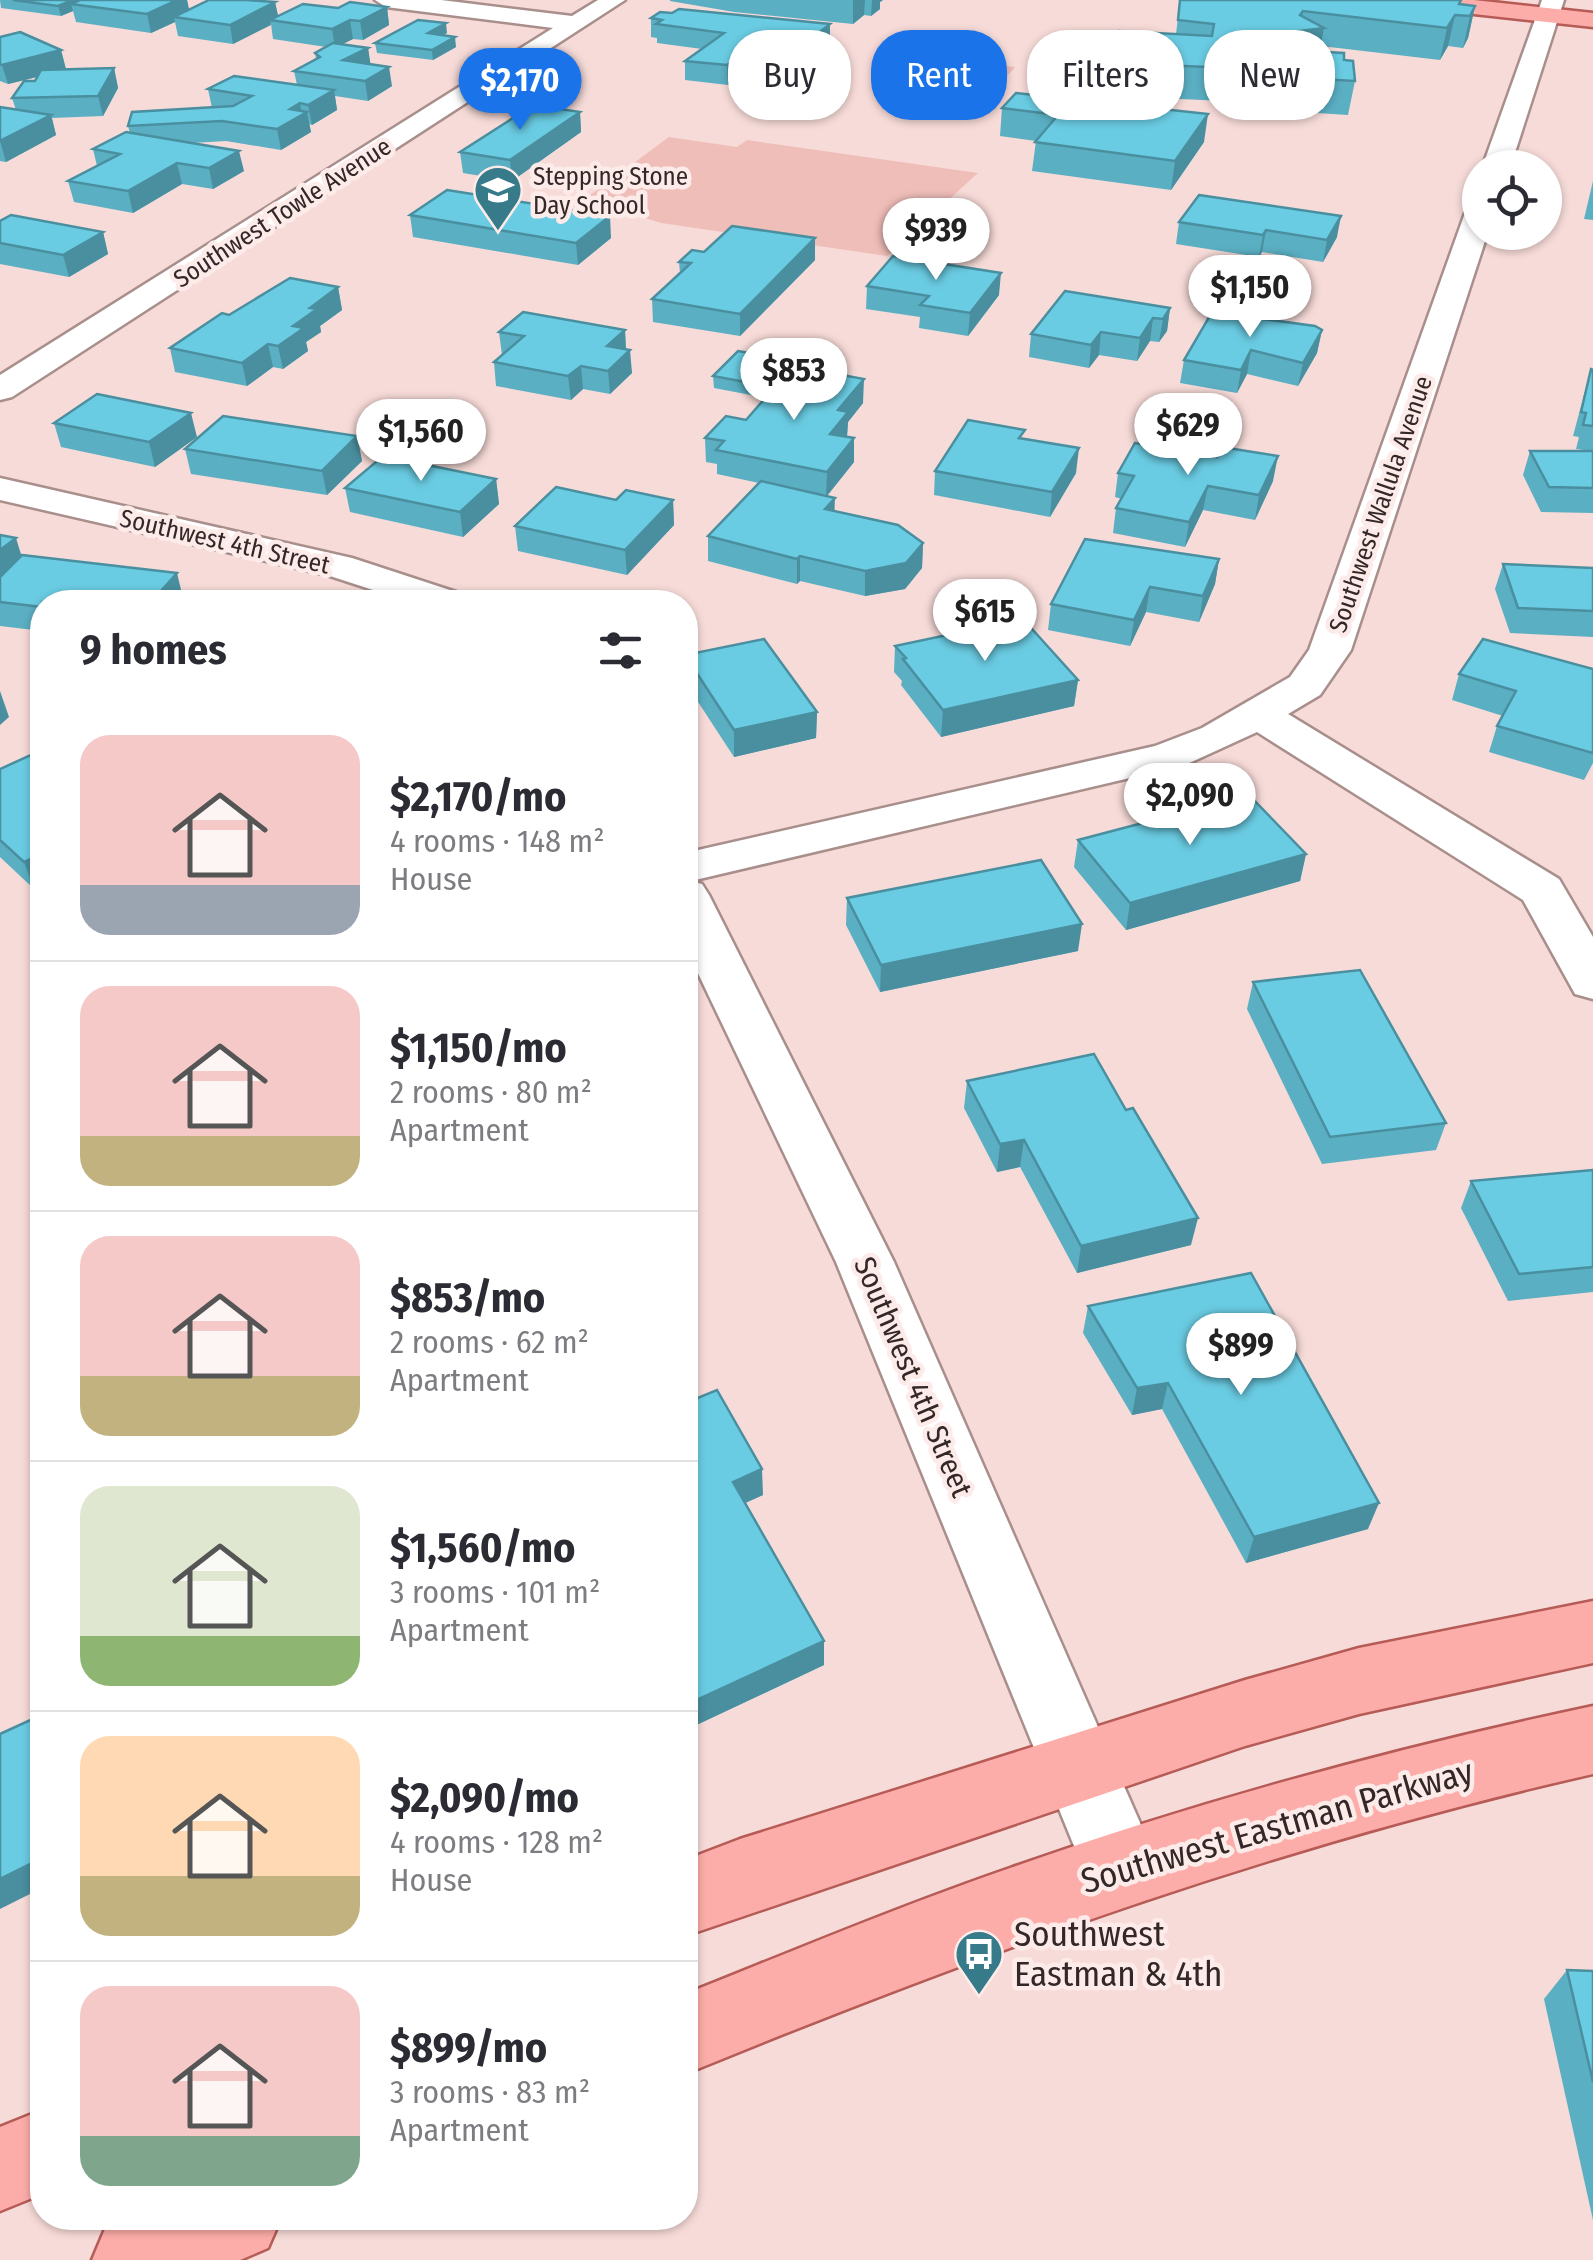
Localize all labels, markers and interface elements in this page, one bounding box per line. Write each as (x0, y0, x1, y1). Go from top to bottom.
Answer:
chip: Buy (728, 30, 851, 120)
chip: Rent (871, 30, 1007, 120)
chip: Filters (1027, 30, 1184, 120)
chip: New (1204, 30, 1335, 120)
pin: $2,170 (439, 48, 601, 133)
text: $2,170 (481, 61, 559, 99)
street label: Southwest Towle Avenue (168, 131, 397, 294)
map controls (1462, 150, 1562, 250)
button: locate (1462, 150, 1562, 250)
place label: Stepping Stone Day School (533, 162, 688, 221)
school or university icon: Stepping Stone Day School (472, 164, 524, 232)
pin: $939 (877, 198, 995, 283)
text: $939 (905, 211, 967, 249)
pin: $1,150 (1169, 255, 1331, 340)
text: $1,150 (1210, 268, 1290, 306)
pin: $853 (735, 338, 853, 423)
text: $853 (762, 351, 826, 389)
street label: Southwest Wallula Avenue (1323, 372, 1439, 637)
pin: $629 (1129, 393, 1247, 478)
pin: $1,560 (340, 399, 502, 484)
text: $629 (1156, 406, 1220, 444)
text: $1,560 (378, 412, 464, 450)
street label: Southwest 4th Street (117, 503, 333, 581)
pin: $615 (926, 579, 1044, 664)
text: $615 (955, 592, 1015, 630)
icon: filters (593, 623, 648, 678)
text: 9 homes (80, 625, 227, 675)
pin: $2,090 (1109, 763, 1271, 848)
text: $2,170/mo (390, 772, 566, 822)
icon: home (160, 775, 280, 895)
text: $2,090 (1146, 776, 1234, 814)
text: 4 rooms · 148 m² (390, 822, 605, 860)
text: House (390, 860, 472, 898)
text: $1,150/mo (390, 1023, 567, 1073)
icon: home (160, 1026, 280, 1146)
text: 2 rooms · 80 m² (390, 1073, 592, 1111)
text: Apartment (390, 1111, 529, 1149)
street label: Southwest 4th Street (846, 1252, 980, 1503)
text: $853/mo (390, 1273, 545, 1323)
icon: home (160, 1276, 280, 1396)
pin: $899 (1182, 1313, 1300, 1398)
text: 2 rooms · 62 m² (390, 1323, 589, 1361)
text: $899 (1208, 1326, 1274, 1364)
text: Apartment (390, 1361, 529, 1399)
text: $1,560/mo (390, 1523, 575, 1573)
icon: home (160, 1526, 280, 1646)
text: 3 rooms · 101 m² (390, 1573, 600, 1611)
text: Apartment (390, 1611, 529, 1649)
street label: Southwest Eastman Parkway (1076, 1750, 1478, 1902)
text: $2,090/mo (390, 1773, 579, 1823)
icon: home (160, 1776, 280, 1896)
text: 4 rooms · 128 m² (390, 1823, 603, 1861)
text: House (390, 1861, 472, 1899)
place label: Southwest Eastman & 4th (1014, 1913, 1222, 1995)
bus stop icon: Southwest Eastman & 4th (953, 1928, 1005, 1996)
text: $899/mo (390, 2023, 547, 2073)
icon: home (160, 2026, 280, 2146)
text: 3 rooms · 83 m² (390, 2073, 590, 2111)
text: Apartment (390, 2111, 529, 2149)

